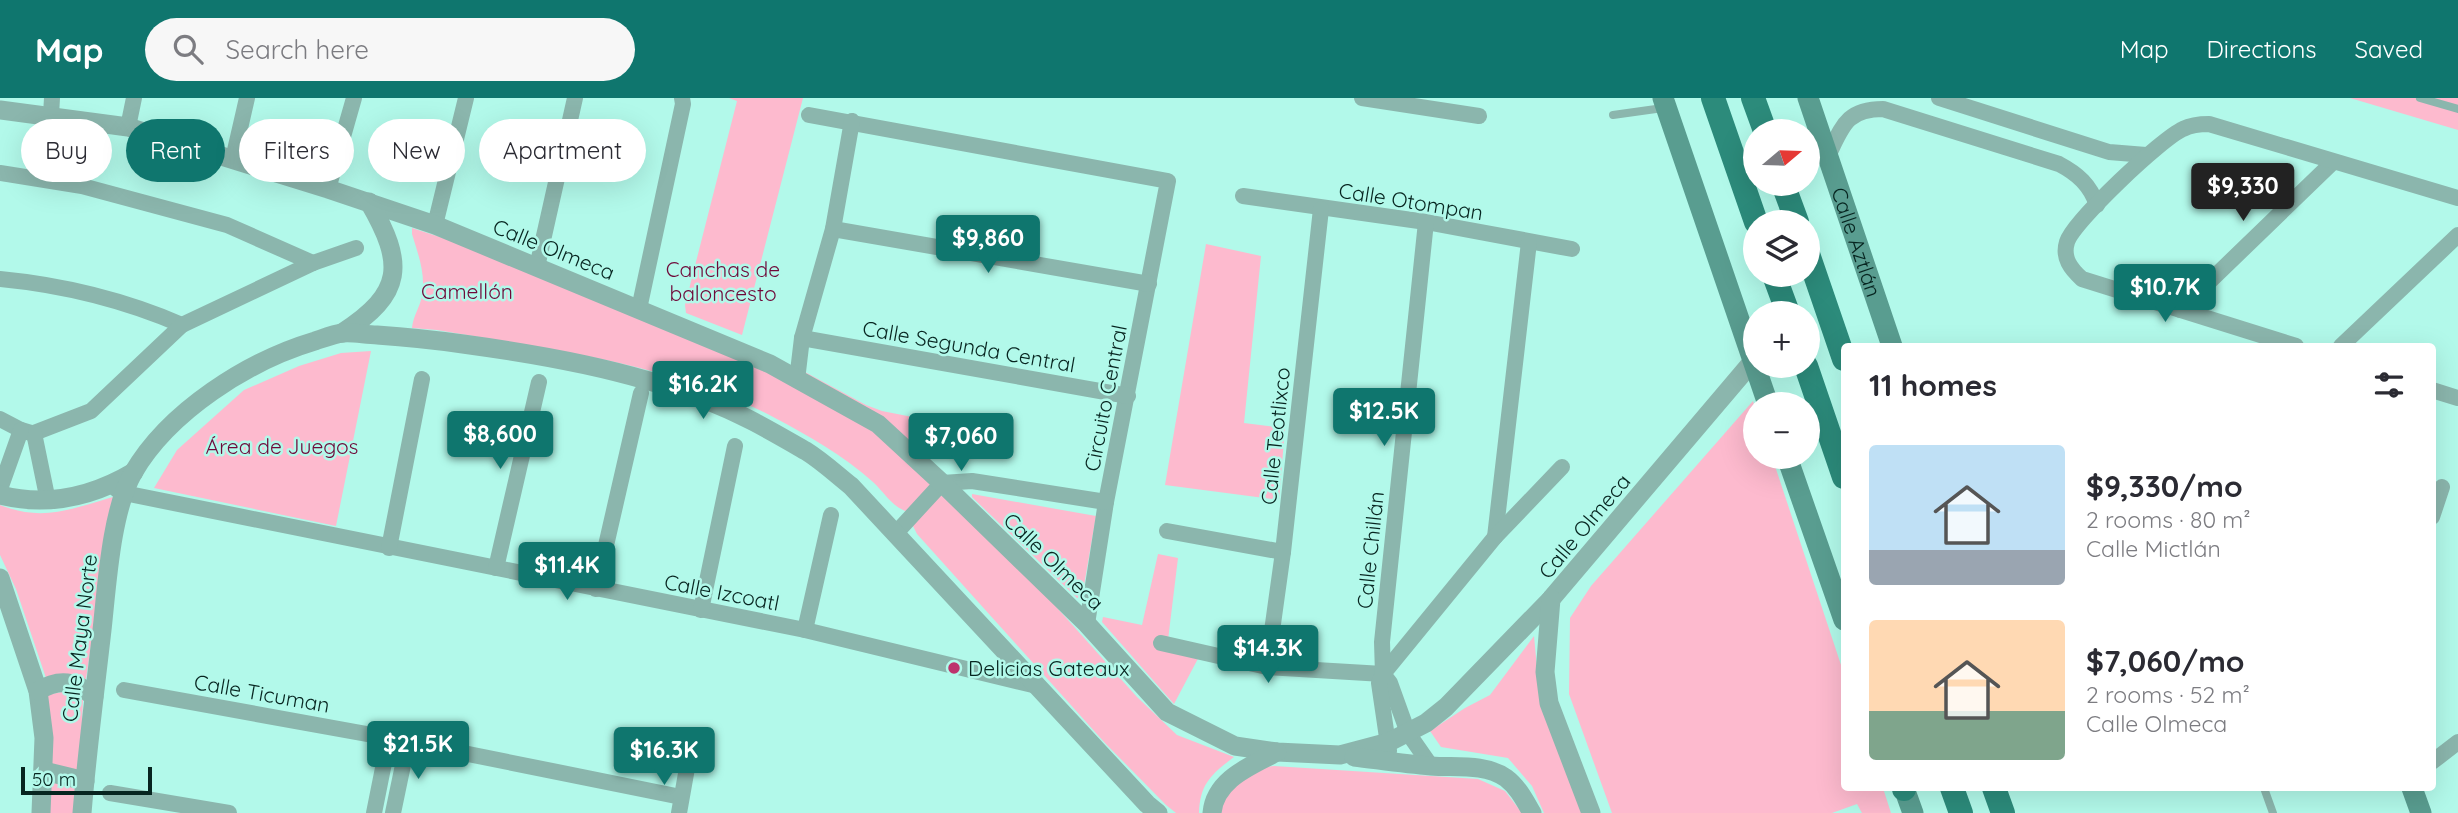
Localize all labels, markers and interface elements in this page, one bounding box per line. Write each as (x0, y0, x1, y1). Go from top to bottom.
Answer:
search box (145, 18, 635, 81)
text: Map (35, 29, 103, 70)
icon: search (169, 30, 207, 68)
text: Search here (225, 33, 369, 66)
text: Map (2120, 34, 2169, 64)
text: Directions (2207, 34, 2317, 64)
text: Saved (2355, 34, 2423, 64)
chip: Buy (21, 119, 112, 182)
chip: Rent (126, 119, 225, 182)
chip: Filters (239, 119, 354, 182)
chip: New (368, 119, 465, 182)
chip: Apartment (479, 119, 646, 182)
north arrow (1743, 119, 1820, 196)
map controls (1743, 119, 1820, 469)
pin: $9,330 (2186, 164, 2300, 223)
text: $9,330 (2207, 171, 2279, 200)
street label: Calle Otompan (1337, 177, 1485, 225)
street label: Calle Aztlán (1826, 184, 1887, 300)
button: layers (1743, 210, 1820, 287)
street label: Calle Olmeca (489, 213, 619, 285)
pin: $9,860 (931, 216, 1045, 275)
text: $9,860 (952, 223, 1024, 252)
park label: Canchas de baloncesto (666, 256, 780, 306)
pin: $10.7K (2108, 264, 2222, 324)
text: $10.7K (2130, 272, 2200, 301)
park label: Camellón (421, 278, 513, 304)
button: + (1743, 301, 1820, 378)
street label: Calle Segunda Central (861, 314, 1077, 378)
street label: Circuito Central (1078, 322, 1132, 474)
pin: $16.2K (646, 362, 760, 421)
street label: Calle Teotlixco (1255, 366, 1295, 506)
text: 11 homes (1869, 366, 1997, 404)
icon: filters (2370, 366, 2408, 404)
text: $16.2K (668, 369, 738, 398)
pin: $12.5K (1327, 388, 1441, 448)
button: − (1743, 392, 1820, 469)
text: $12.5K (1349, 396, 1419, 425)
pin: $8,600 (443, 412, 557, 471)
pin: $7,060 (904, 414, 1018, 473)
text: $8,600 (463, 419, 537, 448)
text: $7,060 (925, 421, 997, 450)
park label: Área de Juegos (206, 433, 358, 459)
text: $9,330/mo (2086, 467, 2243, 505)
street label: Calle Olmeca (1533, 468, 1635, 584)
icon: home (1925, 473, 2009, 557)
street label: Calle Chillán (1351, 490, 1389, 610)
text: 2 rooms · 80 m² (2086, 505, 2251, 534)
street label: Calle Olmeca (999, 507, 1109, 615)
text: Calle Mictlán (2086, 534, 2221, 563)
pin: $11.4K (510, 542, 624, 602)
text: $11.4K (534, 550, 600, 579)
street label: Calle Maya Norte (56, 553, 102, 723)
street label: Calle Izcoatl (662, 568, 782, 616)
pin: $14.3K (1211, 626, 1325, 685)
text: $14.3K (1233, 633, 1303, 662)
text: $7,060/mo (2086, 642, 2245, 680)
icon: home (1925, 648, 2009, 732)
place label: Delicias Gateaux (968, 655, 1129, 681)
marker: Delicias Gateaux (946, 660, 962, 676)
street label: Calle Ticuman (192, 668, 332, 718)
text: 2 rooms · 52 m² (2086, 680, 2250, 709)
text: Calle Olmeca (2086, 709, 2227, 738)
pin: $21.5K (361, 722, 475, 781)
pin: $16.3K (607, 728, 721, 787)
text: $21.5K (383, 729, 453, 758)
text: $16.3K (630, 735, 698, 764)
scale bar (21, 764, 152, 796)
text: 50 m (32, 767, 76, 791)

